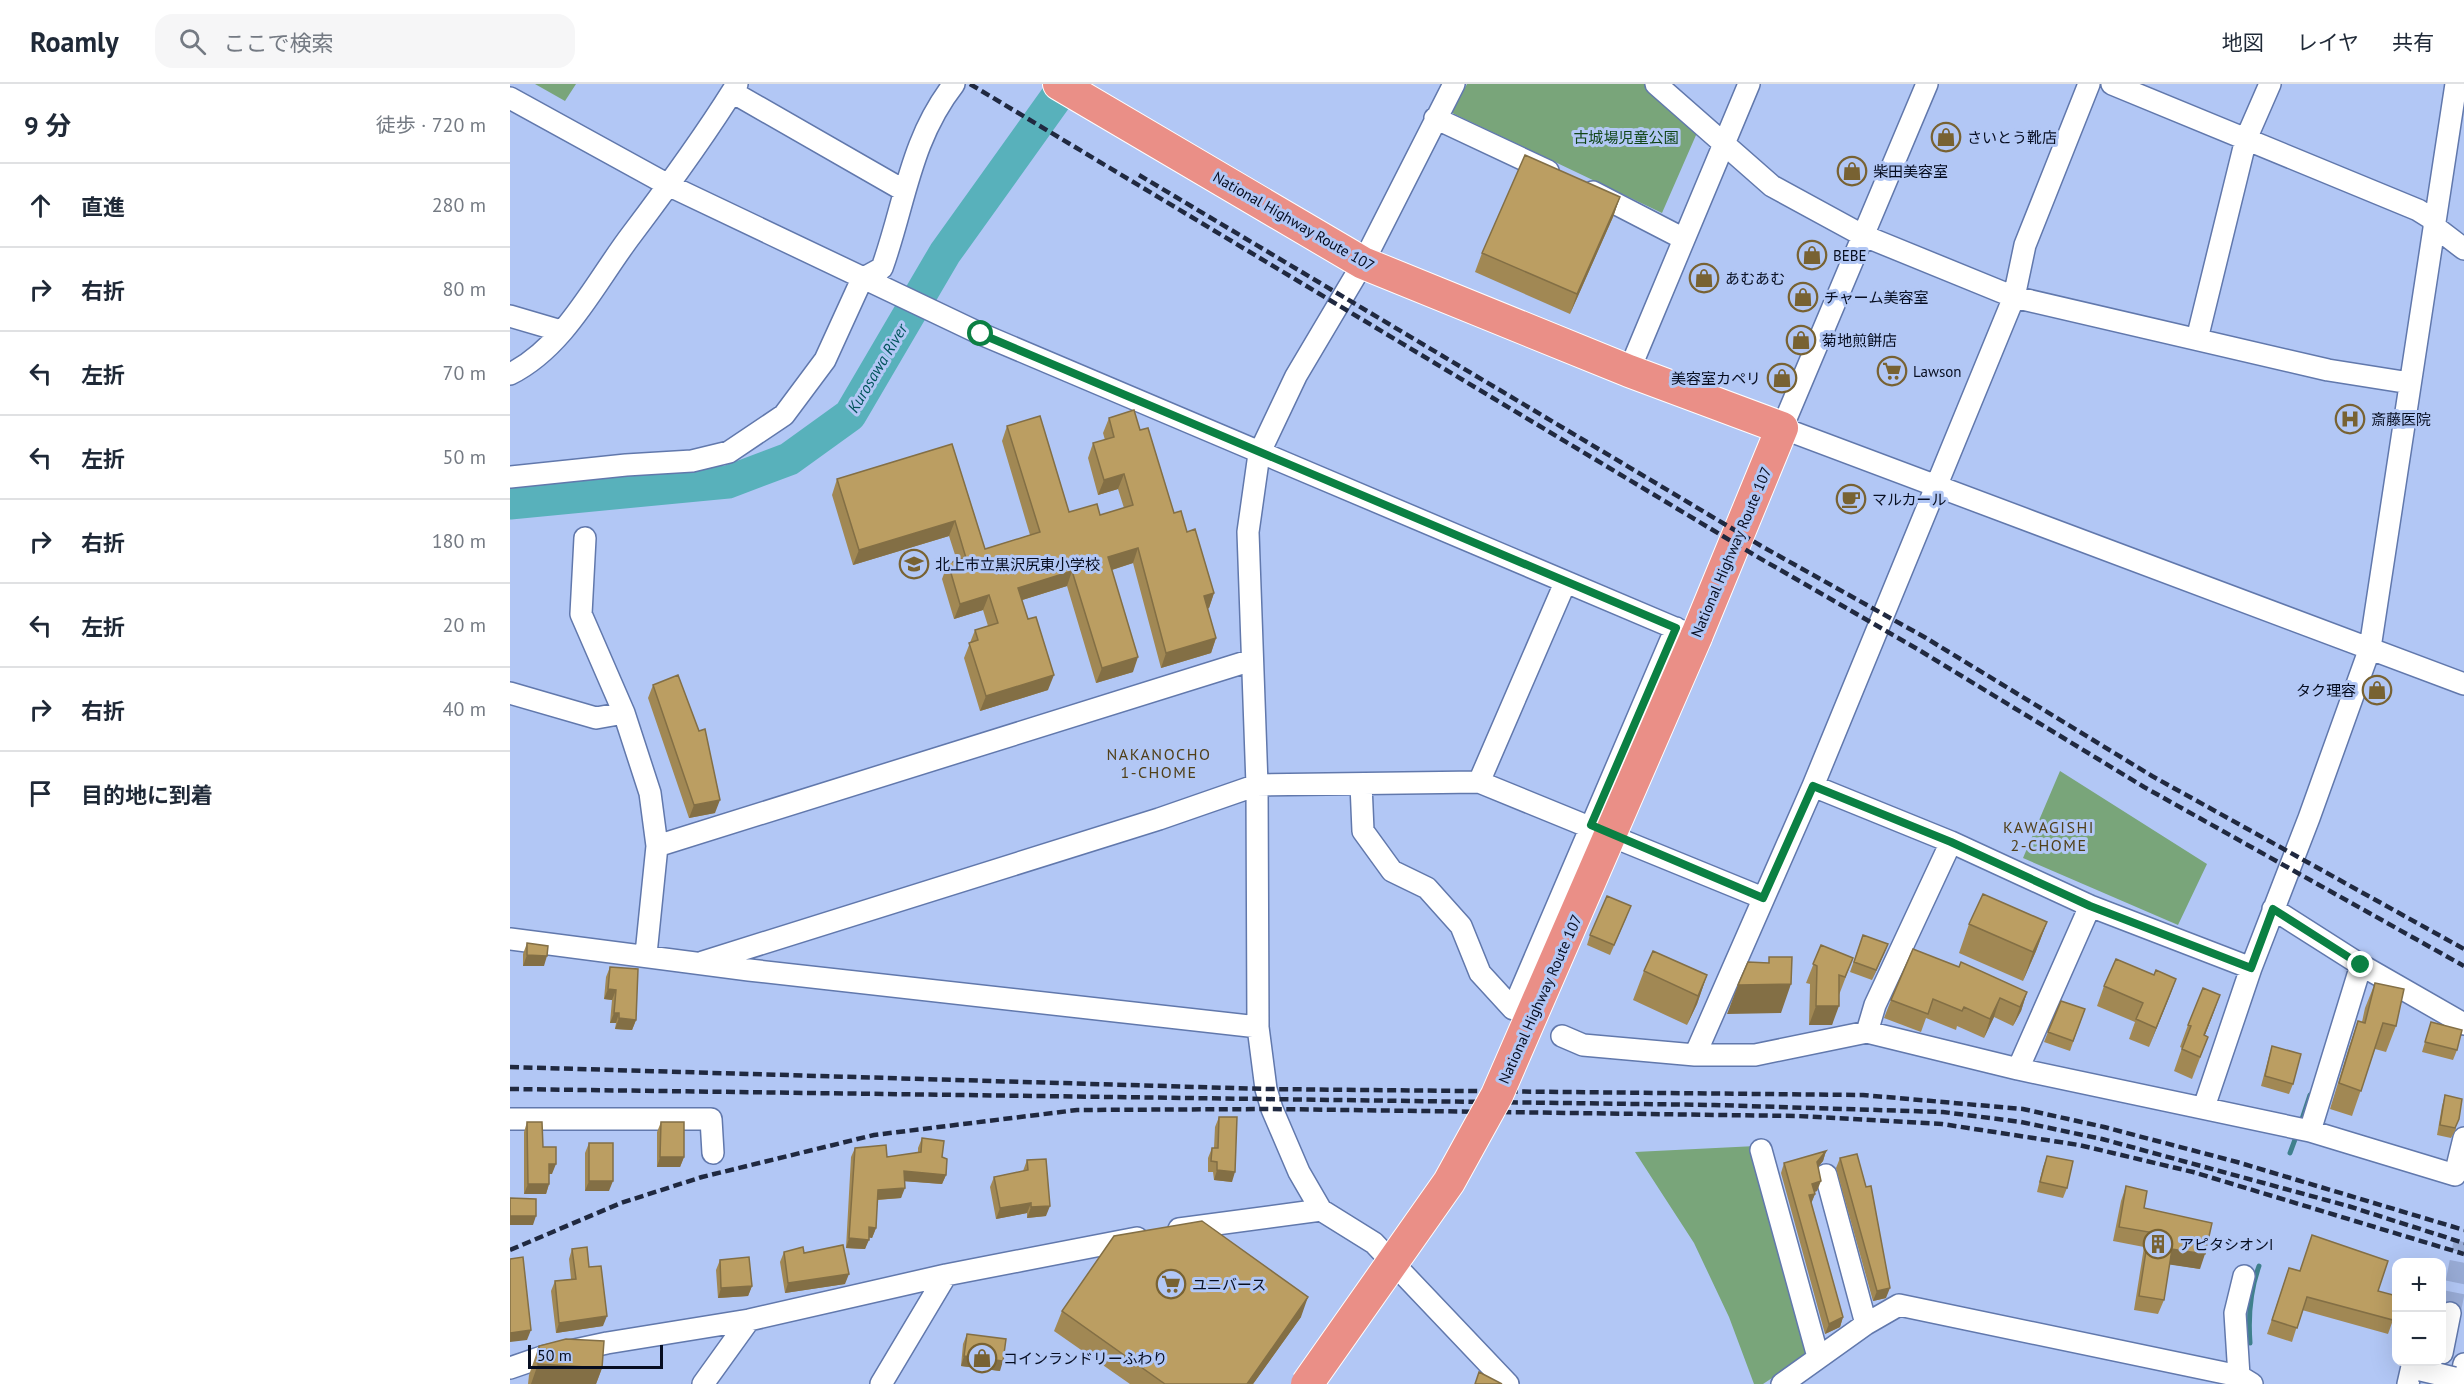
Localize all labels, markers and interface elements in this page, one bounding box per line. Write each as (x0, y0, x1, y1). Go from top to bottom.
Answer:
search box (155, 14, 575, 68)
text: Roamly (30, 23, 119, 60)
icon: search (176, 25, 209, 58)
text: ここで検索 (224, 29, 334, 57)
text: 地図 (2222, 29, 2264, 56)
text: レイヤ (2297, 29, 2359, 56)
text: 共有 (2392, 29, 2434, 56)
text: 9 分 (24, 109, 71, 142)
text: 徒歩 · 720 m (376, 112, 486, 138)
shop icon: さいとう靴店 (1930, 121, 1962, 153)
park label: 古城場児童公園 (1573, 128, 1679, 147)
place label: さいとう靴店 (1967, 128, 2057, 147)
shop icon: 柴田美容室 (1836, 155, 1868, 187)
place label: 柴田美容室 (1873, 162, 1948, 181)
street label: National Highway Route 107 (1210, 167, 1378, 275)
icon: ahead (24, 189, 57, 222)
text: 280 m (432, 192, 486, 218)
text: 直進 (81, 193, 125, 221)
shop icon: BEBE (1796, 239, 1828, 271)
place label: BEBE (1833, 246, 1867, 265)
shop icon: あむあむ (1688, 262, 1720, 294)
place label: あむあむ (1725, 269, 1785, 288)
icon: right (24, 273, 57, 306)
text: 80 m (443, 276, 486, 302)
text: 右折 (81, 277, 125, 305)
shop icon: チャーム美容室 (1787, 281, 1819, 313)
place label: チャーム美容室 (1824, 288, 1928, 307)
water label: Kurosawa River (843, 319, 912, 416)
route start (967, 320, 993, 346)
shop icon: 菊地煎餅店 (1785, 324, 1817, 356)
place label: 菊地煎餅店 (1822, 331, 1897, 350)
supermarket icon: Lawson (1876, 355, 1908, 387)
icon: left (24, 357, 57, 390)
text: 70 m (443, 360, 486, 386)
text: 左折 (81, 361, 125, 389)
shop icon: 美容室カペリ (1766, 362, 1798, 394)
place label: Lawson (1913, 362, 1961, 381)
place label: 美容室カペリ (1671, 369, 1761, 388)
hospital icon: 斎藤医院 (2334, 403, 2366, 435)
place label: 斎藤医院 (2371, 410, 2431, 429)
icon: left (24, 441, 57, 474)
text: 50 m (443, 444, 486, 470)
text: 左折 (81, 445, 125, 473)
street label: National Highway Route 107 (1686, 464, 1776, 640)
cafe icon: マルカール (1835, 483, 1867, 515)
place label: マルカール (1872, 490, 1947, 509)
icon: right (24, 525, 57, 558)
text: 180 m (432, 528, 486, 554)
text: 右折 (81, 529, 125, 557)
school or university icon: 北上市立黒沢尻東小学校 (898, 548, 930, 580)
place label: 北上市立黒沢尻東小学校 (935, 555, 1100, 574)
icon: left (24, 609, 57, 642)
text: 20 m (443, 612, 486, 638)
text: 左折 (81, 613, 125, 641)
shop icon: タク理容 (2361, 674, 2393, 706)
place label: タク理容 (2296, 681, 2356, 700)
icon: right (24, 693, 57, 726)
text: 40 m (443, 696, 486, 722)
text: 右折 (81, 697, 125, 725)
district label: NAKANOCHO 1-CHOME (1107, 744, 1211, 782)
icon: arrive (24, 777, 57, 810)
text: 目的地に到着 (81, 781, 213, 809)
district label: KAWAGISHI 2-CHOME (2003, 817, 2095, 855)
street label: National Highway Route 107 (1494, 911, 1586, 1087)
route end (2347, 951, 2373, 977)
building icon: アピタシオンI (2142, 1228, 2174, 1260)
place label: アピタシオンI (2179, 1235, 2273, 1254)
map controls (2392, 1258, 2446, 1366)
button: + (2392, 1258, 2446, 1312)
supermarket icon: ユニバース (1155, 1268, 1187, 1300)
place label: ユニバース (1192, 1275, 1266, 1294)
button: − (2392, 1312, 2446, 1366)
scale bar (528, 1342, 663, 1370)
shop icon: コインランドリーふわり (966, 1342, 998, 1374)
text: 50 m (537, 1345, 572, 1365)
place label: コインランドリーふわり (1003, 1349, 1167, 1368)

